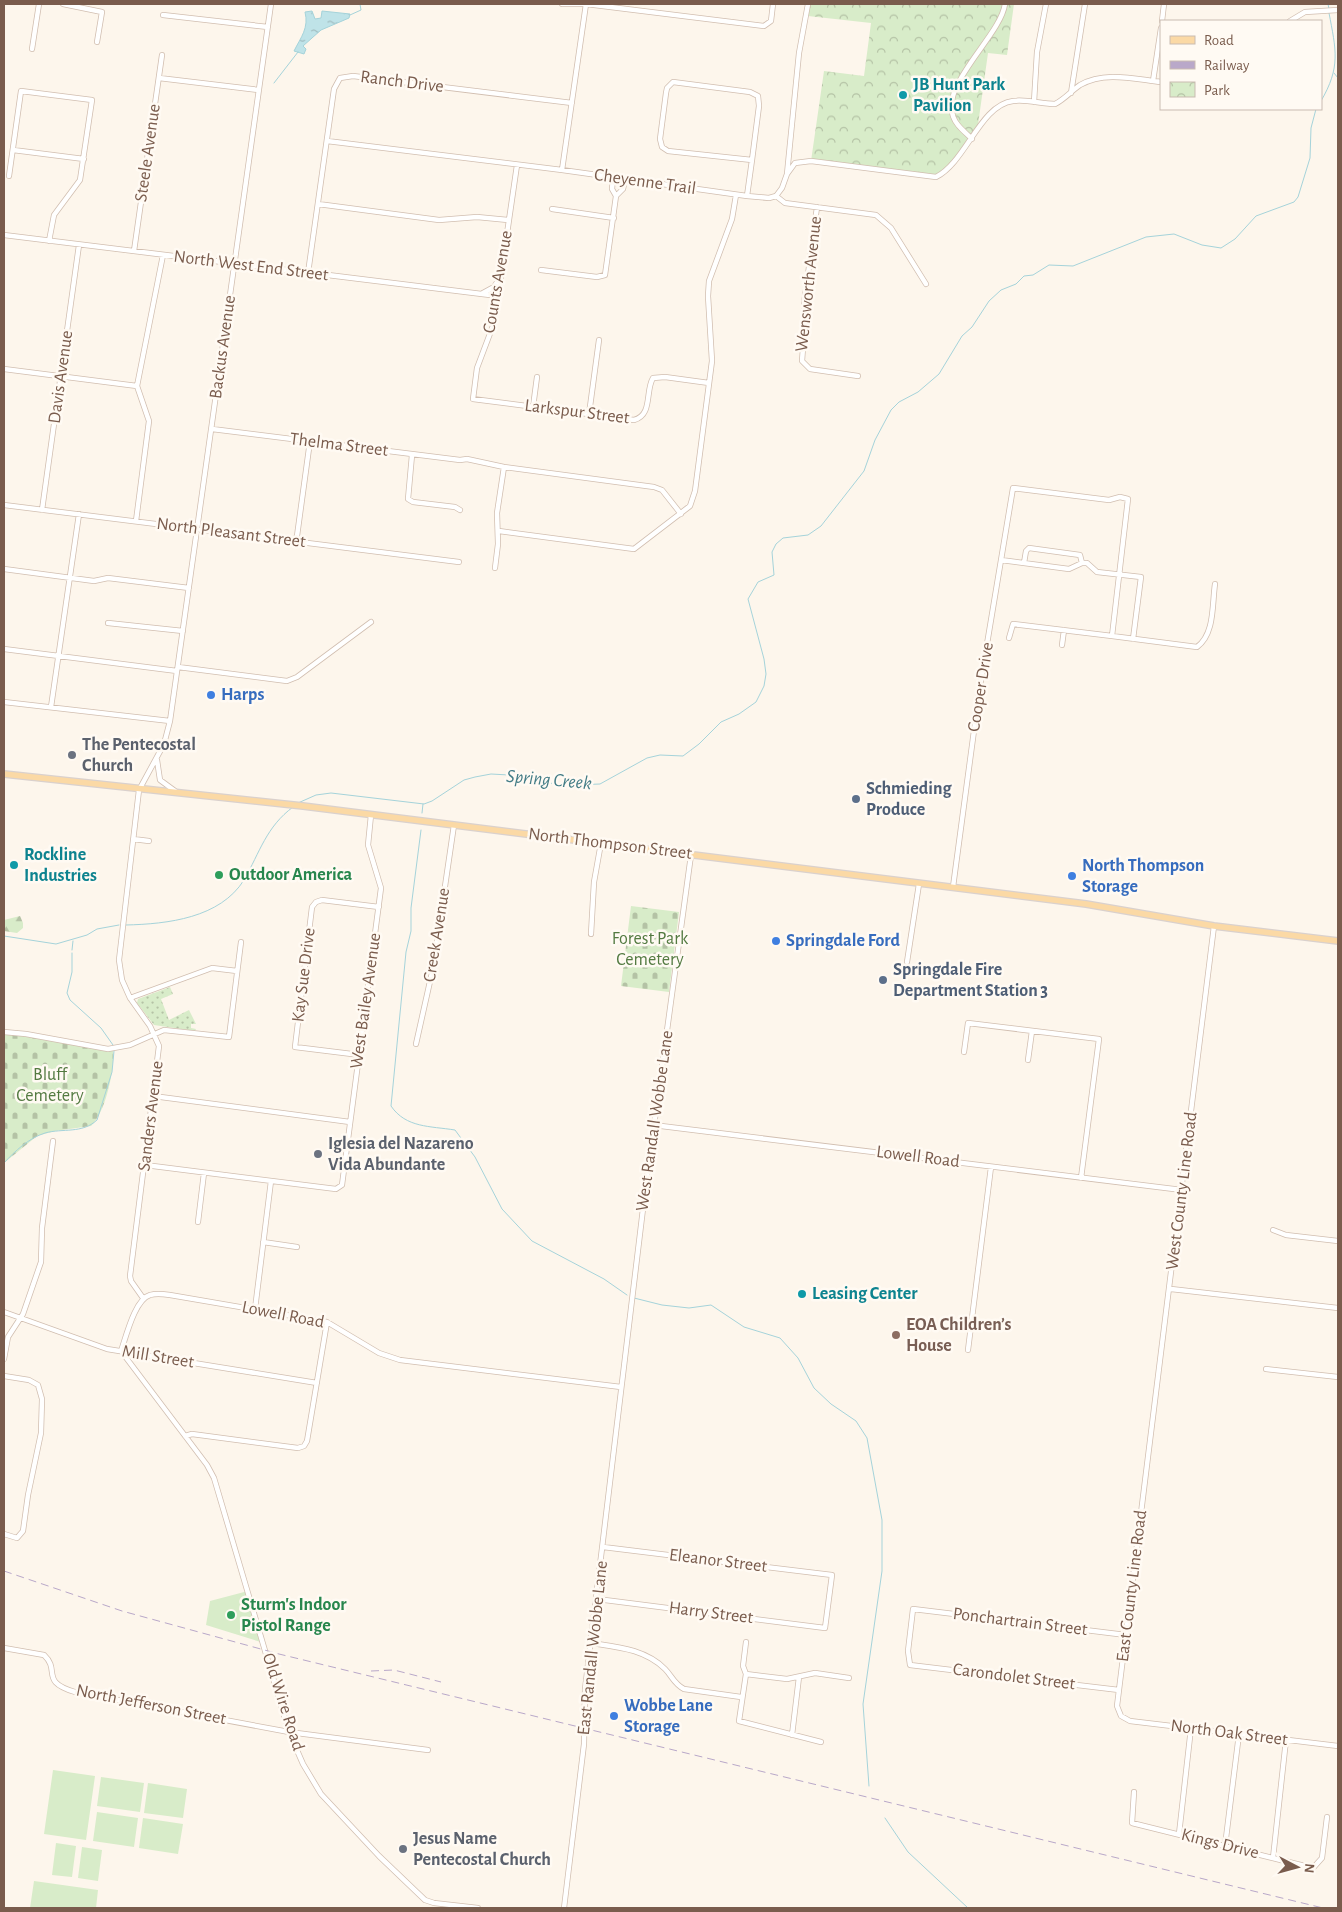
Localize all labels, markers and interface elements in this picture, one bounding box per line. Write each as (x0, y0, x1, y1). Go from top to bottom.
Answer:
legend (1160, 20, 1322, 110)
text: Road (1204, 33, 1234, 48)
text: Railway (1204, 58, 1250, 73)
street label: Ranch Drive (359, 68, 445, 96)
place label: JB Hunt Park Pavilion (913, 76, 1005, 115)
text: Park (1204, 83, 1230, 98)
marker: JB Hunt Park Pavilion (897, 89, 909, 101)
street label: Steele Avenue (132, 103, 164, 203)
street label: Cheyenne Trail (593, 166, 697, 198)
street label: Wensworth Avenue (793, 215, 825, 353)
street label: Counts Avenue (480, 229, 516, 335)
street label: North West End Street (173, 248, 330, 284)
street label: Backus Avenue (207, 294, 239, 400)
street label: Davis Avenue (46, 329, 76, 425)
street label: Larkspur Street (523, 397, 631, 427)
street label: Thelma Street (289, 430, 389, 460)
street label: North Pleasant Street (155, 515, 307, 551)
street label: Cooper Drive (965, 641, 997, 733)
place label: Harps (221, 686, 264, 704)
marker: Harps (205, 689, 217, 701)
place label: The Pentecostal Church (82, 736, 196, 775)
marker: The Pentecostal Church (66, 749, 78, 761)
water label: Spring Creek (506, 767, 593, 793)
place label: Schmieding Produce (866, 780, 952, 819)
marker: Schmieding Produce (850, 793, 862, 805)
street label: North Thompson Street (527, 825, 693, 863)
place label: Rockline Industries (24, 846, 97, 885)
place label: North Thompson Storage (1082, 857, 1204, 896)
marker: Rockline Industries (8, 859, 20, 871)
place label: Outdoor America (229, 866, 352, 884)
marker: Outdoor America (213, 869, 225, 881)
marker: North Thompson Storage (1066, 870, 1078, 882)
street label: Creek Avenue (421, 887, 453, 983)
street label: Kay Sue Drive (289, 927, 319, 1023)
park label: Forest Park Cemetery (612, 930, 689, 969)
street label: West Bailey Avenue (348, 932, 384, 1070)
place label: Springdale Ford (786, 932, 900, 950)
marker: Springdale Ford (770, 935, 782, 947)
place label: Springdale Fire Department Station 3 (893, 961, 1048, 1000)
marker: Springdale Fire Department Station 3 (877, 974, 889, 986)
street label: West Randall Wobbe Lane (633, 1029, 677, 1213)
street label: Sanders Avenue (135, 1060, 167, 1172)
park label: Bluff Cemetery (16, 1066, 84, 1105)
street label: West County Line Road (1163, 1111, 1201, 1271)
place label: Iglesia del Nazareno Vida Abundante (328, 1135, 474, 1174)
street label: Lowell Road (875, 1143, 961, 1171)
marker: Iglesia del Nazareno Vida Abundante (312, 1148, 324, 1160)
place label: Leasing Center (812, 1285, 918, 1303)
marker: Leasing Center (796, 1288, 808, 1300)
street label: Lowell Road (240, 1298, 326, 1332)
place label: EOA Children’s House (906, 1316, 1012, 1355)
marker: EOA Children’s House (890, 1329, 902, 1341)
street label: Mill Street (121, 1342, 196, 1372)
street label: East County Line Road (1114, 1509, 1150, 1663)
street label: Eleanor Street (668, 1546, 768, 1576)
street label: East Randall Wobbe Lane (575, 1560, 611, 1736)
place label: Sturm's Indoor Pistol Range (241, 1596, 347, 1635)
street label: Harry Street (668, 1599, 755, 1627)
street label: Ponchartrain Street (952, 1605, 1089, 1639)
marker: Sturm's Indoor Pistol Range (225, 1609, 237, 1621)
street label: Old Wire Road (259, 1651, 307, 1753)
street label: Carondolet Street (952, 1661, 1077, 1693)
street label: North Jefferson Street (74, 1682, 228, 1728)
place label: Wobbe Lane Storage (624, 1697, 713, 1736)
marker: Wobbe Lane Storage (608, 1710, 620, 1722)
street label: North Oak Street (1169, 1717, 1289, 1749)
street label: Kings Drive (1179, 1826, 1261, 1862)
place label: Jesus Name Pentecostal Church (413, 1830, 551, 1869)
north arrow (1272, 1842, 1322, 1892)
marker: Jesus Name Pentecostal Church (397, 1843, 409, 1855)
text: N (1301, 1863, 1316, 1874)

